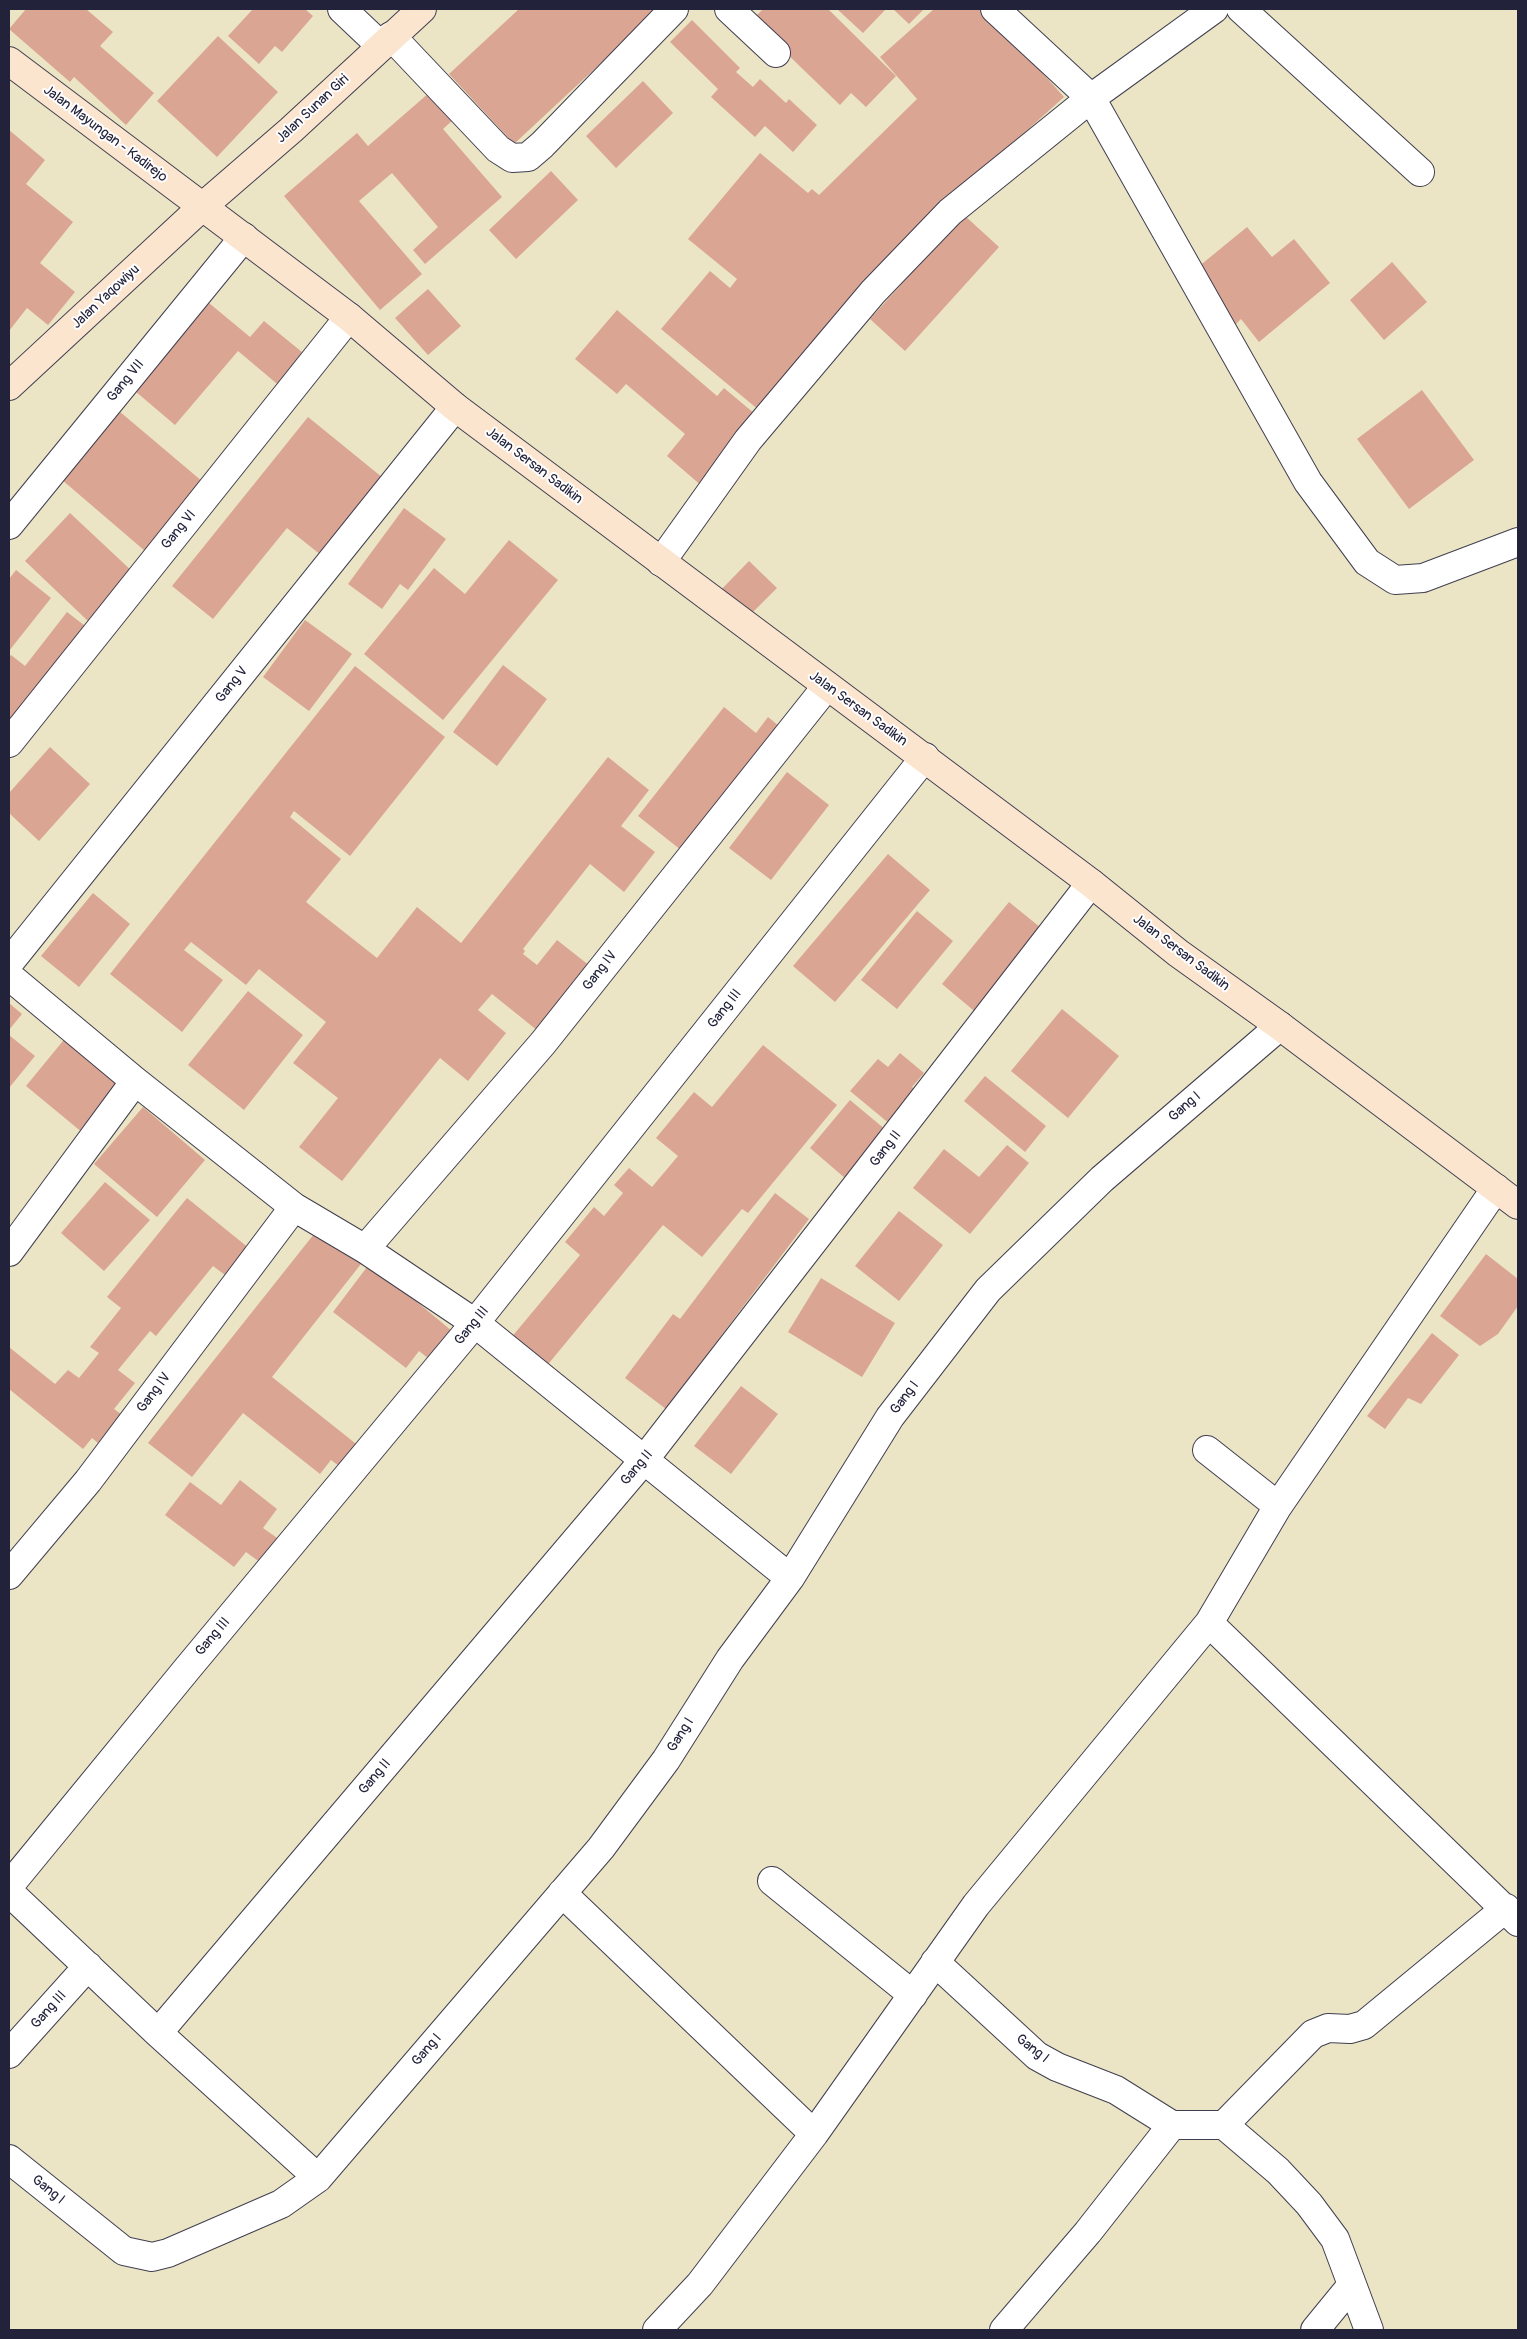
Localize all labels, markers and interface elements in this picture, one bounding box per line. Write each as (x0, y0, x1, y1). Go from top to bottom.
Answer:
street label: Jalan Sunan Giri (273, 71, 353, 147)
street label: Jalan Mayungan - Kadirejo (40, 82, 170, 186)
street label: Jalan Yaqowiyu (69, 261, 143, 333)
street label: Gang VII (104, 356, 148, 406)
street label: Jalan Sersan Sadikin (482, 424, 586, 508)
street label: Gang VI (158, 507, 200, 553)
street label: Gang V (212, 663, 252, 707)
street label: Jalan Sersan Sadikin (806, 668, 910, 750)
street label: Jalan Sersan Sadikin (1129, 911, 1233, 995)
street label: Gang IV (579, 948, 621, 994)
street label: Gang III (704, 986, 746, 1032)
street label: Gang I (1165, 1088, 1205, 1126)
street label: Gang II (867, 1128, 905, 1170)
street label: Gang III (451, 1303, 493, 1349)
street label: Gang IV (134, 1370, 174, 1416)
street label: Gang I (887, 1378, 923, 1418)
street label: Gang II (617, 1447, 657, 1489)
street label: Gang III (192, 1614, 234, 1660)
street label: Gang I (664, 1715, 698, 1755)
street label: Gang II (355, 1756, 395, 1798)
street label: Gang III (28, 1988, 70, 2032)
street label: Gang I (408, 2030, 446, 2070)
street label: Gang I (1012, 2031, 1052, 2067)
street label: Gang I (28, 2172, 68, 2208)

